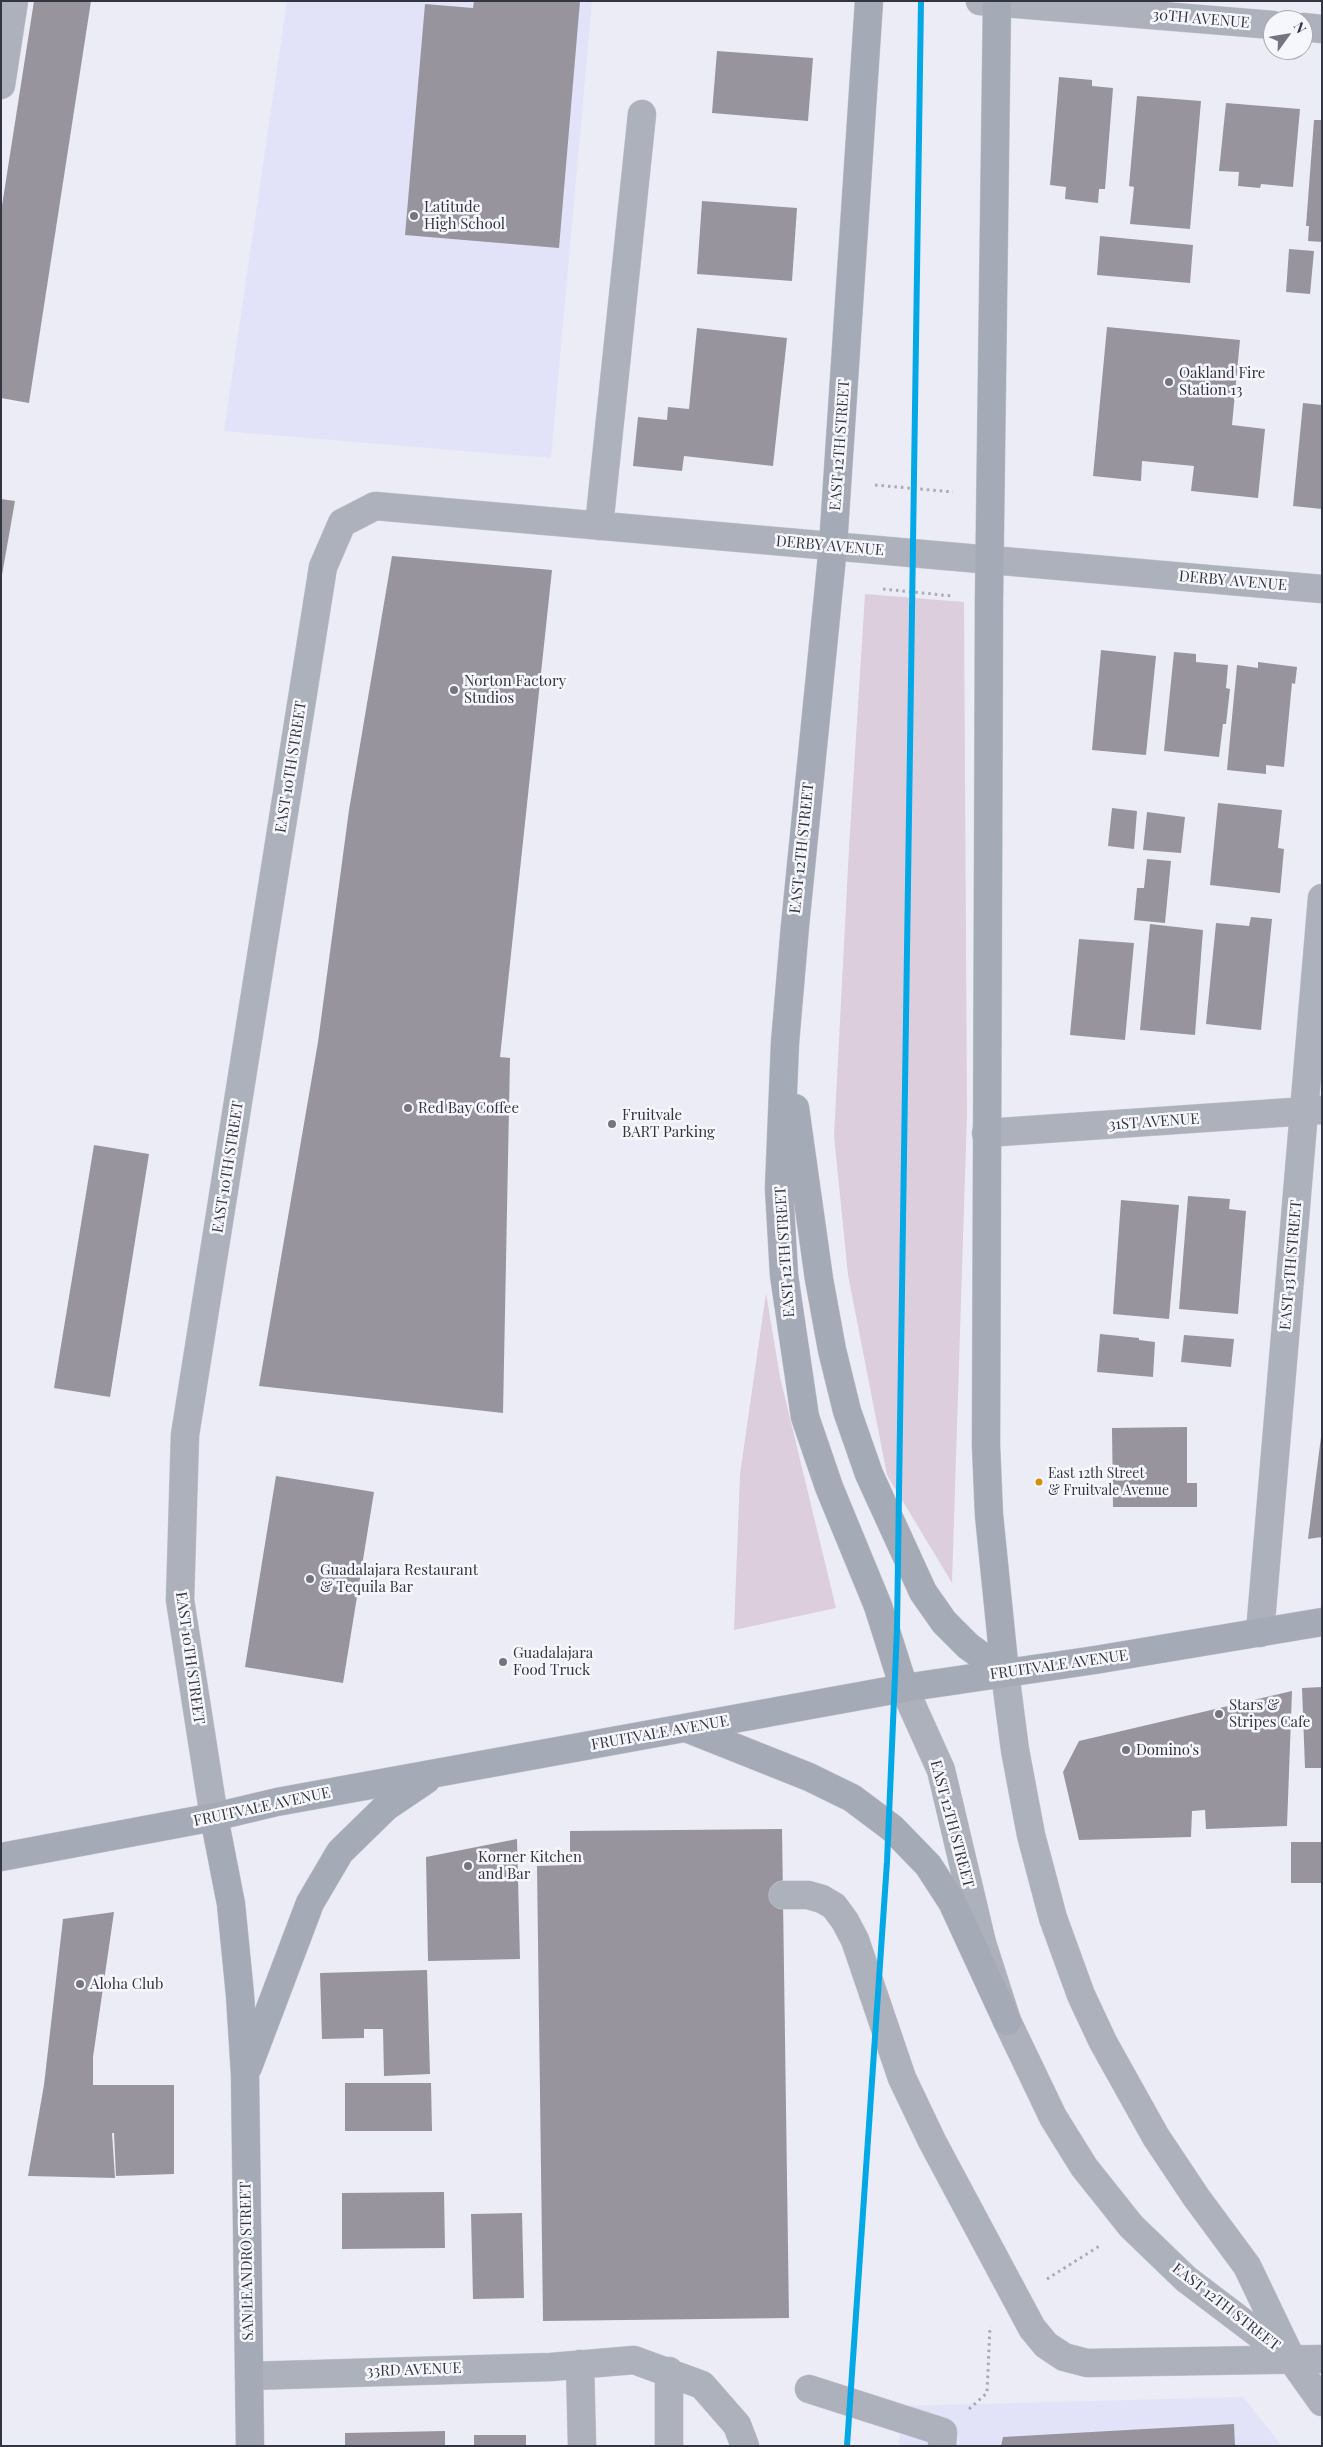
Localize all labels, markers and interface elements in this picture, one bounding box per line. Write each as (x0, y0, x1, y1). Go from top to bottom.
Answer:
street label: 30TH AVENUE (1152, 6, 1250, 32)
north arrow (1263, 10, 1313, 60)
text: N (1290, 18, 1311, 37)
place label: Latitude High School (424, 198, 505, 233)
marker: Latitude High School (408, 210, 420, 222)
place label: Oakland Fire Station 13 (1179, 364, 1265, 399)
marker: Oakland Fire Station 13 (1163, 376, 1175, 388)
street label: EAST 12TH STREET (826, 379, 854, 511)
street label: DERBY AVENUE (775, 532, 885, 560)
street label: DERBY AVENUE (1178, 567, 1288, 595)
place label: Norton Factory Studios (464, 672, 566, 707)
marker: Norton Factory Studios (448, 684, 460, 696)
street label: EAST 10TH STREET (272, 700, 310, 834)
street label: EAST 12TH STREET (786, 782, 818, 914)
place label: Red Bay Coffee (418, 1099, 519, 1117)
street label: EAST 10TH STREET (209, 1100, 247, 1234)
marker: Red Bay Coffee (402, 1102, 414, 1114)
place label: Fruitvale BART Parking (622, 1106, 715, 1141)
street label: 31ST AVENUE (1108, 1110, 1200, 1134)
marker: Fruitvale BART Parking (606, 1118, 618, 1130)
street label: EAST 12TH STREET (771, 1186, 799, 1318)
street label: EAST 13TH STREET (1276, 1199, 1306, 1331)
place label: East 12th Street & Fruitvale Avenue (1048, 1466, 1169, 1498)
marker: East 12th Street & Fruitvale Avenue (1034, 1477, 1044, 1487)
place label: Guadalajara Restaurant & Tequila Bar (320, 1561, 478, 1596)
marker: Guadalajara Restaurant & Tequila Bar (304, 1573, 316, 1585)
street label: EAST 10TH STREET (172, 1591, 208, 1725)
place label: Guadalajara Food Truck (513, 1644, 593, 1679)
street label: FRUITVALE AVENUE (989, 1646, 1129, 1684)
marker: Guadalajara Food Truck (497, 1656, 509, 1668)
place label: Stars & Stripes Cafe (1229, 1696, 1310, 1731)
marker: Stars & Stripes Cafe (1213, 1708, 1225, 1720)
street label: FRUITVALE AVENUE (590, 1712, 730, 1754)
place label: Domino's (1136, 1741, 1199, 1759)
marker: Domino's (1120, 1744, 1132, 1756)
street label: EAST 12TH STREET (926, 1758, 978, 1890)
street label: FRUITVALE AVENUE (192, 1784, 332, 1830)
place label: Korner Kitchen and Bar (478, 1848, 582, 1883)
marker: Korner Kitchen and Bar (462, 1860, 474, 1872)
place label: Aloha Club (90, 1975, 163, 1993)
marker: Aloha Club (74, 1978, 86, 1990)
street label: SAN LEANDRO STREET (237, 2181, 257, 2341)
street label: EAST 12TH STREET (1169, 2259, 1283, 2355)
street label: 33RD AVENUE (366, 2359, 462, 2381)

